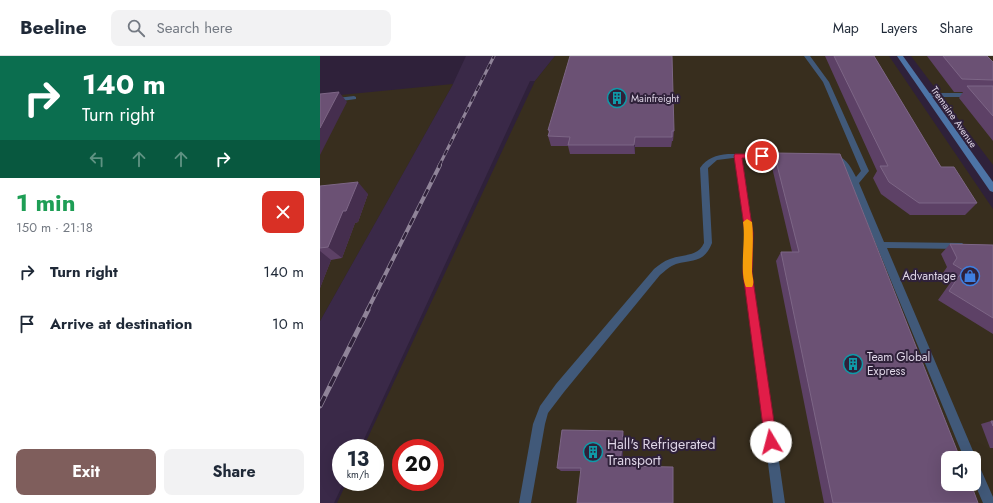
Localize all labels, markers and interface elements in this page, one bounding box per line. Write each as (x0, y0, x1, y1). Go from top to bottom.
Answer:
search box (111, 10, 391, 46)
text: Beeline (20, 14, 87, 41)
icon: search (125, 17, 147, 39)
text: Search here (157, 17, 232, 39)
text: Map (833, 18, 859, 38)
text: Layers (881, 18, 917, 38)
text: Share (939, 18, 973, 38)
text: 140 m (82, 64, 166, 105)
icon: right (16, 72, 68, 124)
street label: Tremaine Avenue (927, 83, 981, 151)
building icon: Mainfreight (606, 87, 628, 109)
place label: Mainfreight (631, 91, 680, 106)
text: Turn right (82, 102, 154, 128)
pin (745, 139, 779, 173)
icon: arrive (751, 145, 773, 167)
icon: left (86, 148, 108, 170)
icon: ahead (128, 148, 150, 170)
icon: ahead (170, 148, 192, 170)
icon: right (212, 148, 234, 170)
text: 1 min (16, 185, 76, 220)
button: close (262, 191, 304, 233)
text: 150 m · 21:18 (16, 218, 93, 237)
icon: right (16, 261, 38, 283)
text: Turn right (50, 261, 118, 283)
text: 140 m (263, 261, 304, 283)
shop icon: Advantage (959, 265, 981, 287)
place label: Advantage (902, 267, 956, 285)
icon: arrive (16, 313, 38, 335)
text: Arrive at destination (50, 313, 192, 335)
text: 10 m (272, 313, 304, 335)
place label: Team Global Express (867, 348, 930, 380)
building icon: Team Global Express (842, 353, 864, 375)
position arrow (750, 421, 792, 463)
place label: Hall's Refrigerated Transport (607, 434, 715, 470)
speed limit sign: 20 (392, 439, 444, 491)
building icon: Hall's Refrigerated Transport (582, 441, 604, 463)
text: 13 (347, 445, 369, 474)
button: Exit (16, 449, 156, 495)
button: Share (164, 449, 304, 495)
map controls (941, 451, 981, 491)
button: sound (941, 451, 981, 491)
text: km/h (347, 467, 369, 482)

